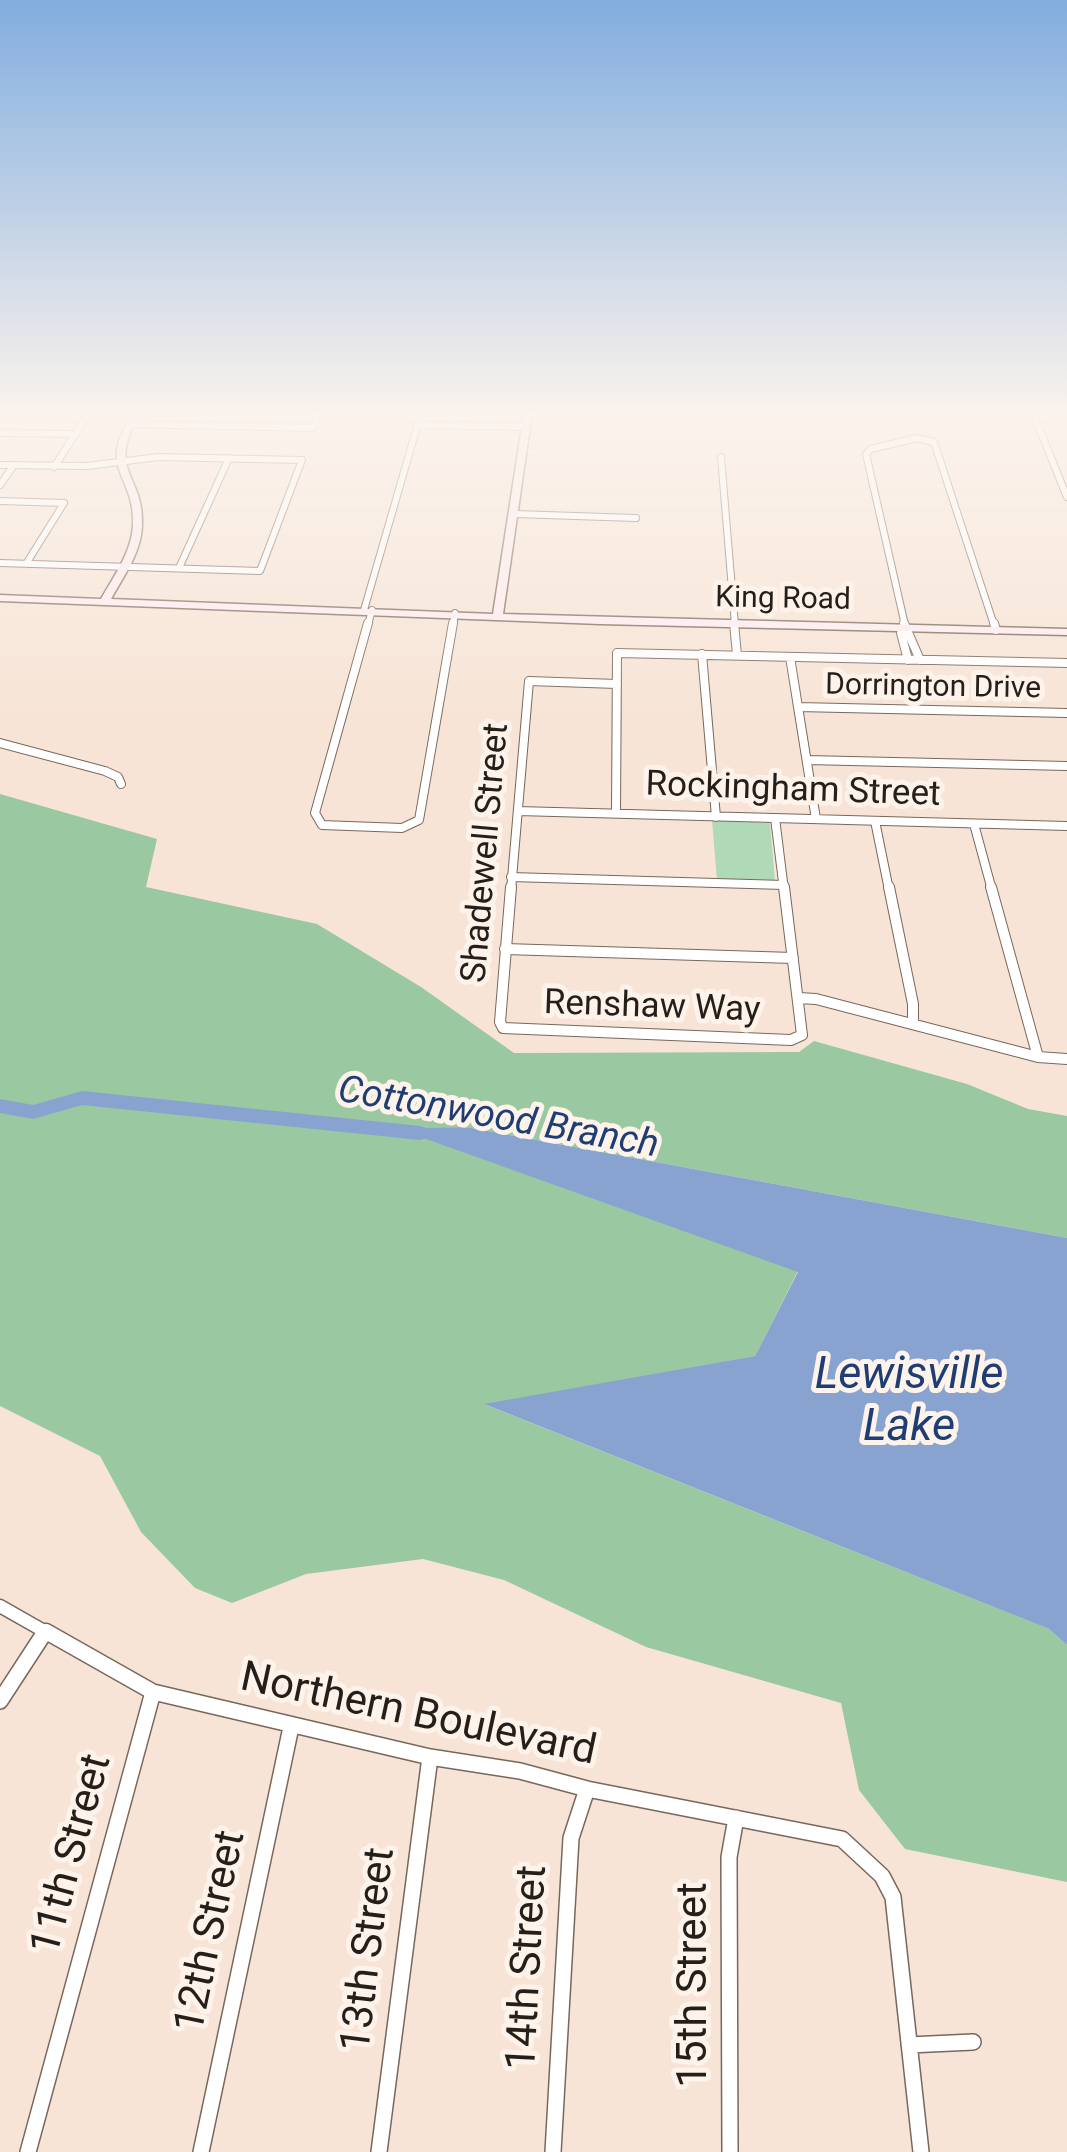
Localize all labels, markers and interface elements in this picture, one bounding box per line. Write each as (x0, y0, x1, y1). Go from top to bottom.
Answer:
street label: King Road (715, 581, 851, 619)
street label: Dorrington Drive (825, 668, 1041, 708)
street label: Shadewell Street (455, 722, 519, 984)
street label: Rockingham Street (645, 765, 941, 817)
street label: Renshaw Way (543, 983, 761, 1033)
water label: Cottonwood Branch (334, 1068, 662, 1170)
water label: Lewisville Lake (815, 1350, 1003, 1456)
street label: Northern Boulevard (236, 1654, 600, 1778)
street label: 11th Street (22, 1749, 124, 1961)
street label: 12th Street (166, 1826, 258, 2038)
street label: 13th Street (332, 1845, 408, 2055)
street label: 14th Street (498, 1864, 560, 2072)
street label: 15th Street (670, 1882, 720, 2088)

